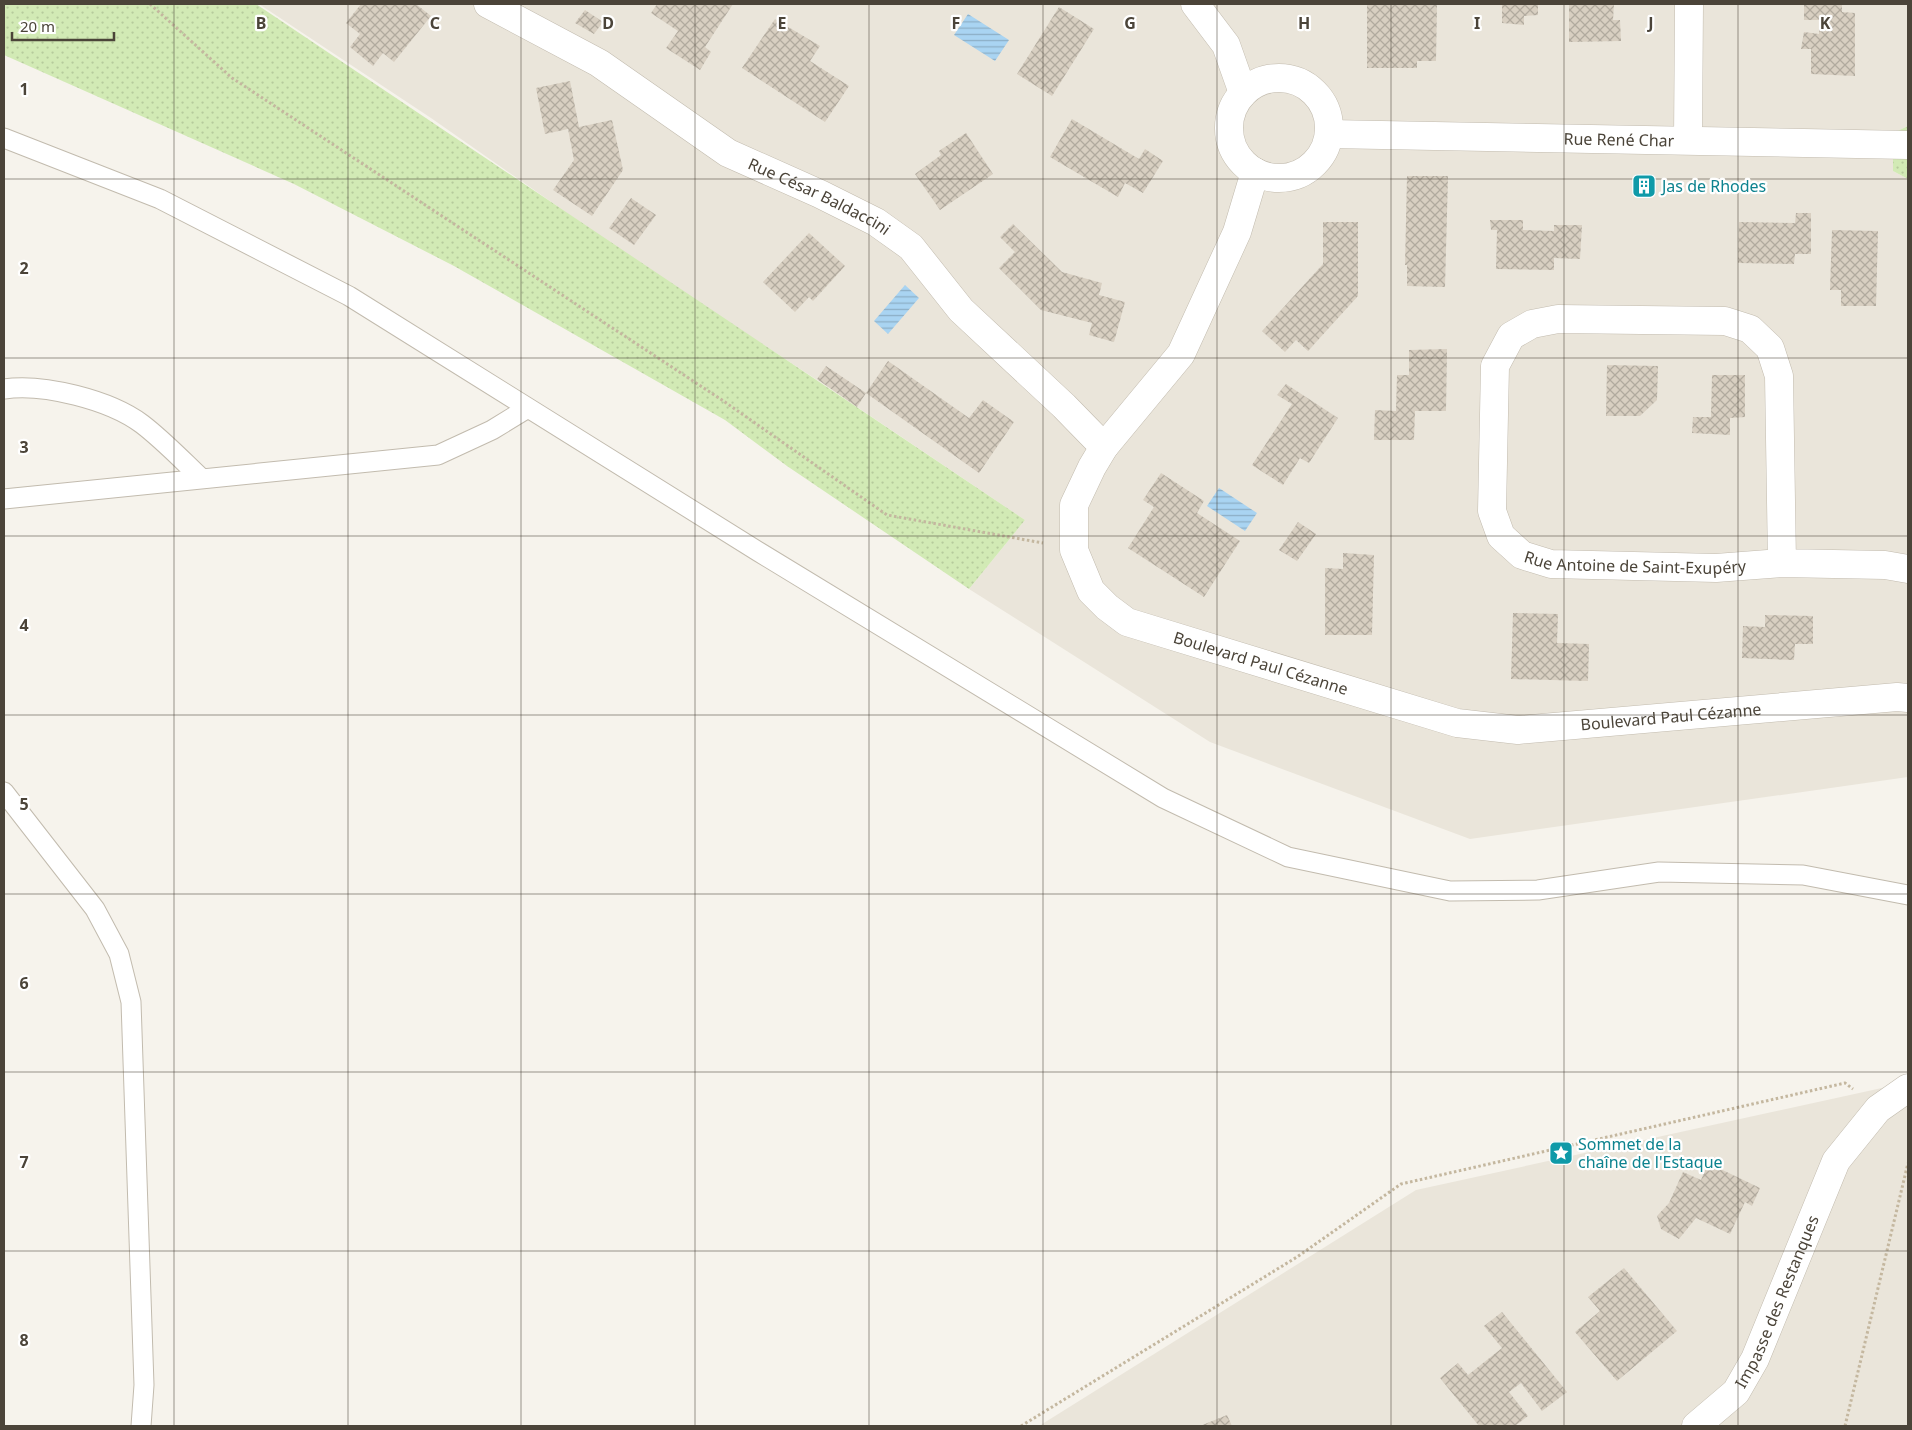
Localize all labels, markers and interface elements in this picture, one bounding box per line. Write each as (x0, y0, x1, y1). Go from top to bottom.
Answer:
scale bar (12, 10, 115, 42)
text: B (256, 12, 266, 34)
text: C (430, 12, 440, 34)
text: D (602, 12, 614, 34)
text: E (778, 12, 787, 34)
text: F (952, 12, 960, 34)
text: G (1124, 12, 1136, 34)
text: H (1298, 12, 1310, 34)
text: I (1474, 12, 1480, 34)
text: J (1646, 12, 1654, 34)
text: K (1820, 12, 1831, 34)
text: 20 m (20, 16, 55, 36)
text: 1 (19, 78, 29, 100)
street label: Rue René Char (1563, 127, 1675, 152)
street label: Rue César Baldaccini (745, 152, 895, 240)
building icon: Jas de Rhodes (1631, 173, 1657, 199)
place label: Jas de Rhodes (1660, 175, 1766, 197)
text: 2 (19, 257, 29, 279)
text: 3 (19, 436, 29, 458)
street label: Rue Antoine de Saint-Exupéry (1521, 545, 1748, 579)
text: 4 (19, 614, 29, 636)
street label: Boulevard Paul Cézanne (1171, 626, 1351, 700)
street label: Boulevard Paul Cézanne (1580, 698, 1762, 736)
text: 5 (19, 793, 29, 815)
text: 6 (19, 972, 29, 994)
place label: Sommet de la chaîne de l'Estaque (1578, 1133, 1723, 1173)
place icon: Sommet de la chaîne de l'Estaque (1548, 1140, 1574, 1166)
text: 7 (19, 1151, 29, 1173)
street label: Impasse des Restanques (1730, 1212, 1824, 1392)
text: 8 (19, 1329, 29, 1351)

